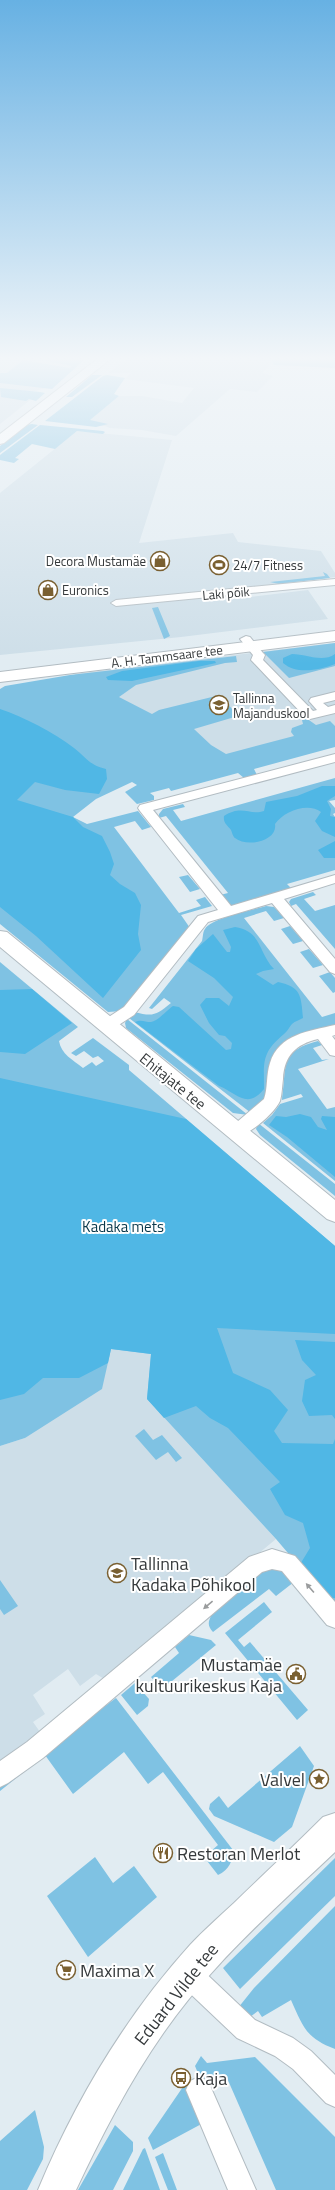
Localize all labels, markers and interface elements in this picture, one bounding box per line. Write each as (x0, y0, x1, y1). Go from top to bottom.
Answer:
shop icon: Decora Mustamäe (149, 550, 171, 572)
place label: Decora Mustamäe (46, 551, 146, 571)
sports icon: 24/7 Fitness (208, 554, 230, 576)
place label: 24/7 Fitness (233, 555, 303, 575)
shop icon: Euronics (37, 579, 59, 601)
place label: Euronics (62, 580, 109, 600)
street label: Laki põik (201, 581, 251, 605)
street label: A. H. Tammsaare tee (110, 639, 224, 673)
place label: Tallinna Majanduskool (233, 688, 309, 723)
school or university icon: Tallinna Majanduskool (208, 694, 230, 716)
street label: Ehitajate tee (135, 1047, 211, 1115)
park label: Kadaka mets (82, 1215, 164, 1238)
place label: Tallinna Kadaka Põhikool (131, 1550, 256, 1598)
school or university icon: Tallinna Kadaka Põhikool (106, 1562, 128, 1584)
one-way arrow (305, 1583, 314, 1594)
one-way arrow (202, 1601, 213, 1610)
place label: Mustamäe kultuurikeskus Kaja (135, 1651, 282, 1699)
public building icon: Mustamäe kultuurikeskus Kaja (285, 1663, 307, 1685)
place label: Valvel (260, 1766, 305, 1793)
place icon: Valvel (308, 1768, 330, 1790)
place label: Restoran Merlot (177, 1840, 301, 1867)
restaurant icon: Restoran Merlot (152, 1842, 174, 1864)
street label: Eduard Vilde tee (127, 1937, 225, 2051)
place label: Maxima X (80, 1957, 154, 1984)
supermarket icon: Maxima X (55, 1959, 77, 1981)
place label: Kaja (195, 2065, 227, 2092)
bus stop icon: Kaja (170, 2067, 192, 2089)

